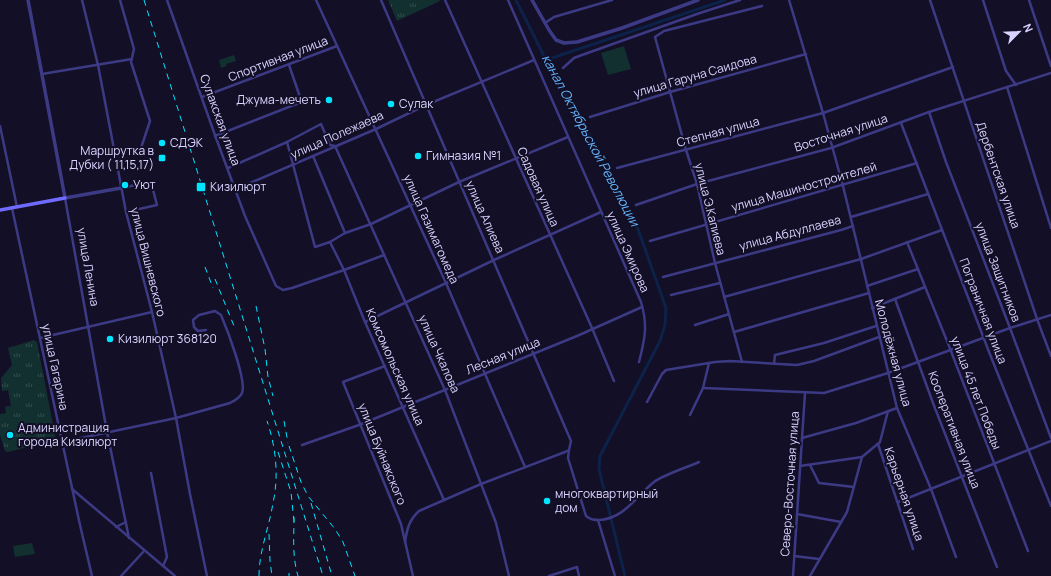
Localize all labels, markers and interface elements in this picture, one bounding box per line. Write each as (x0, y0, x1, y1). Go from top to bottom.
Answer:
north arrow (999, 12, 1039, 52)
text: N (1020, 21, 1037, 34)
street label: Спортивная улица (225, 32, 330, 85)
street label: улица Гаруна Саидова (631, 50, 758, 101)
water label: канал Октябрьской Революции (538, 51, 645, 230)
street label: Сулакская улица (196, 72, 245, 168)
place label: Джума-мечеть (236, 91, 321, 108)
marker: Джума-мечеть (324, 95, 334, 105)
place label: Сулак (399, 95, 434, 112)
marker: Сулак (386, 99, 396, 109)
street label: улица Полежаева (288, 106, 386, 163)
street label: Восточная улица (792, 109, 890, 156)
street label: Степная улица (675, 112, 761, 151)
street label: Дербентская улица (972, 119, 1025, 231)
place label: СДЭК (170, 134, 204, 151)
marker: СДЭК (157, 138, 167, 148)
place label: Маршрутка в Дубки ( 11,15,17) (69, 142, 155, 173)
street label: Садовая улица (513, 144, 564, 229)
place label: Гимназия №1 (426, 147, 501, 164)
marker: Гимназия №1 (413, 151, 423, 161)
marker: Маршрутка в Дубки ( 11,15,17) (157, 153, 167, 163)
street label: улица Машиностроителей (729, 158, 879, 215)
street label: улица Э.Капиева (691, 161, 730, 257)
street label: улица Газимагомеда (400, 171, 463, 286)
place label: Уют (133, 176, 156, 193)
place label: Кизилюрт (210, 178, 266, 195)
street label: улица Алиева (462, 178, 509, 256)
marker: Уют (120, 180, 130, 190)
marker: Кизилюрт (195, 181, 207, 193)
street label: улица Вишневского (127, 205, 170, 318)
street label: улица Эмирова (603, 209, 654, 295)
street label: улица Абдуллаева (737, 211, 843, 254)
street label: улица Защитников (972, 220, 1026, 325)
street label: улица Ленина (73, 226, 104, 307)
street label: Пограничная улица (955, 256, 1011, 366)
street label: Молодёжная улица (871, 297, 916, 408)
street label: Комсомольская улица (362, 306, 429, 428)
street label: улица Чкалова (415, 312, 464, 396)
street label: улица Гагарина (38, 322, 73, 412)
place label: Кизилюрт 368120 (118, 330, 217, 347)
street label: Лесная улица (463, 333, 543, 378)
marker: Кизилюрт 368120 (105, 334, 115, 344)
street label: улица 45 лет Победы (947, 334, 1006, 452)
street label: Кооперативная улица (924, 369, 985, 491)
street label: улица Буйнакского (354, 400, 411, 507)
street label: Северо-Восточная улица (776, 411, 803, 557)
place label: Администрация города Кизилюрт (18, 419, 117, 450)
marker: Администрация города Кизилюрт (5, 430, 15, 440)
street label: Карьерная улица (880, 445, 928, 543)
place label: многоквартирный дом (555, 485, 658, 516)
marker: многоквартирный дом (542, 496, 552, 506)

